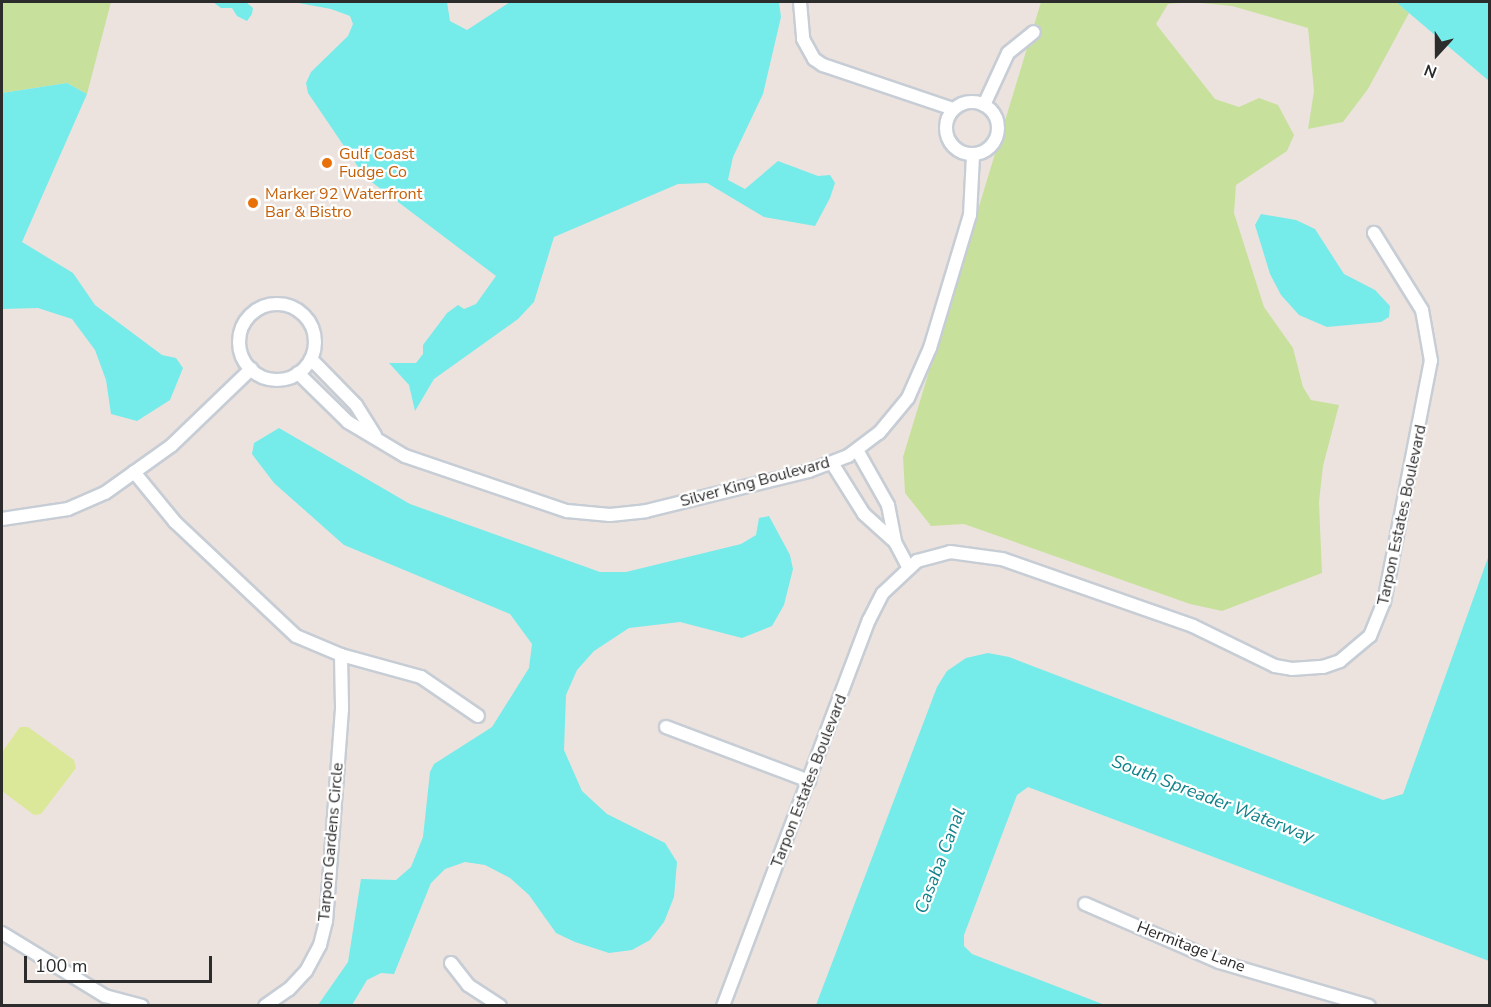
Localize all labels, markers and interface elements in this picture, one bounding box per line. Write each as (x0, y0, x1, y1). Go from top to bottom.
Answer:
north arrow (1407, 24, 1467, 84)
text: N (1421, 58, 1440, 83)
place label: Gulf Coast Fudge Co (339, 144, 414, 182)
marker: Gulf Coast Fudge Co (320, 156, 334, 170)
place label: Marker 92 Waterfront Bar & Bistro (265, 184, 422, 222)
marker: Marker 92 Waterfront Bar & Bistro (246, 196, 260, 210)
street label: Tarpon Estates Boulevard (1373, 423, 1431, 607)
street label: Silver King Boulevard (678, 453, 832, 511)
street label: Tarpon Estates Boulevard (767, 692, 851, 870)
water label: South Spreader Waterway (1109, 750, 1317, 848)
street label: Tarpon Gardens Circle (314, 762, 348, 922)
water label: Casaba Canal (910, 805, 970, 917)
street label: Hermitage Lane (1134, 917, 1248, 977)
scale bar (27, 944, 214, 982)
text: 100 m (35, 954, 87, 978)

